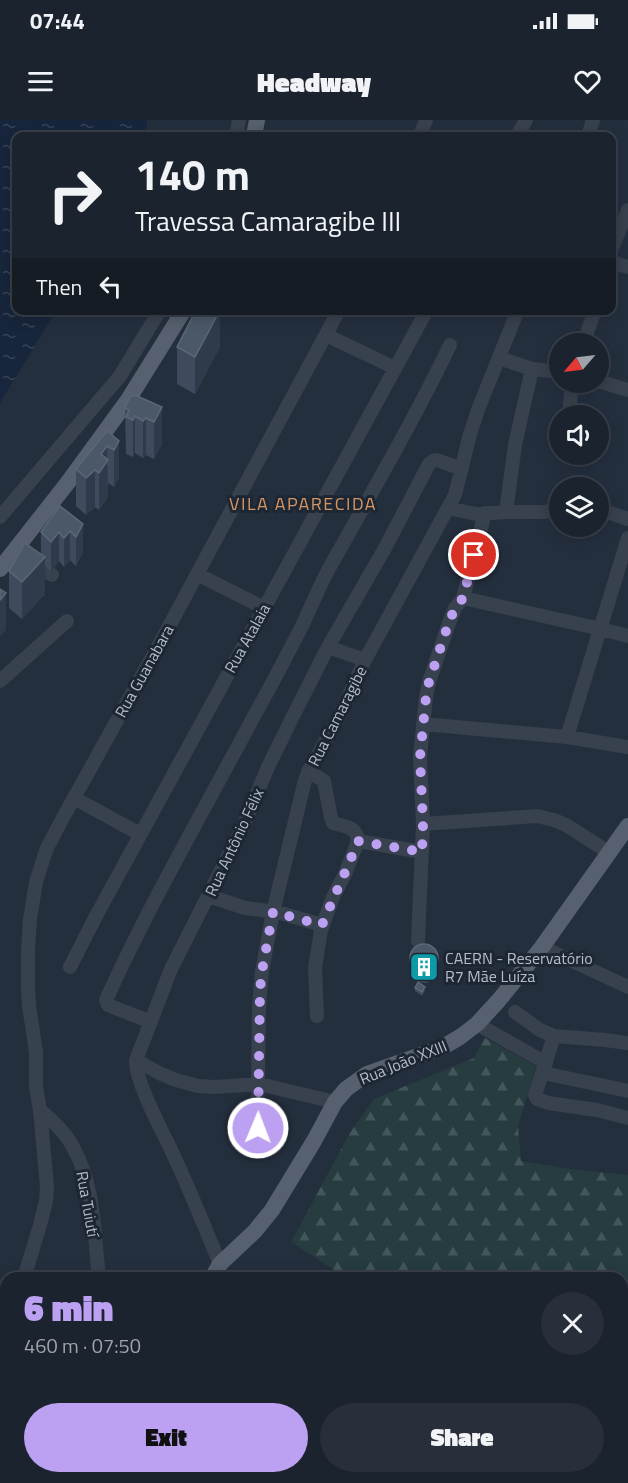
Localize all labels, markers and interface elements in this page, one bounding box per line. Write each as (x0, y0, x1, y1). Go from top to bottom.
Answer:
text: 07:44 (30, 4, 85, 38)
text: Headway (257, 61, 371, 102)
icon: menu (24, 65, 57, 98)
icon: heart (571, 65, 604, 98)
text: 140 m (135, 142, 250, 206)
icon: right (36, 156, 114, 234)
text: Travessa Camaragibe III (135, 200, 401, 241)
text: Then (36, 270, 82, 304)
icon: left (94, 270, 127, 303)
north arrow (549, 333, 609, 393)
map controls (549, 333, 609, 537)
button: sound (549, 405, 609, 465)
button: layers (549, 477, 609, 537)
district label: VILA APARECIDA (229, 490, 377, 517)
pin (448, 529, 499, 580)
icon: arrive (457, 538, 490, 571)
street label: Rua Atalaia (218, 599, 276, 677)
street label: Rua Guanabara (109, 620, 179, 722)
street label: Rua Camaragibe (301, 662, 373, 770)
street label: Rua Antônio Félix (198, 784, 270, 900)
place label: CAERN - Reservatório R7 Mãe Luíza (445, 946, 593, 988)
building icon: CAERN - Reservatório R7 Mãe Luíza (408, 951, 440, 983)
street label: Rua João XXIII (356, 1034, 450, 1090)
position arrow (226, 1096, 290, 1160)
street label: Rua Tuiutí (70, 1169, 106, 1240)
text: 6 min (24, 1280, 113, 1335)
button: close (541, 1292, 604, 1355)
text: 460 m · 07:50 (24, 1330, 141, 1361)
button: Exit (24, 1403, 308, 1472)
button: Share (320, 1403, 604, 1472)

